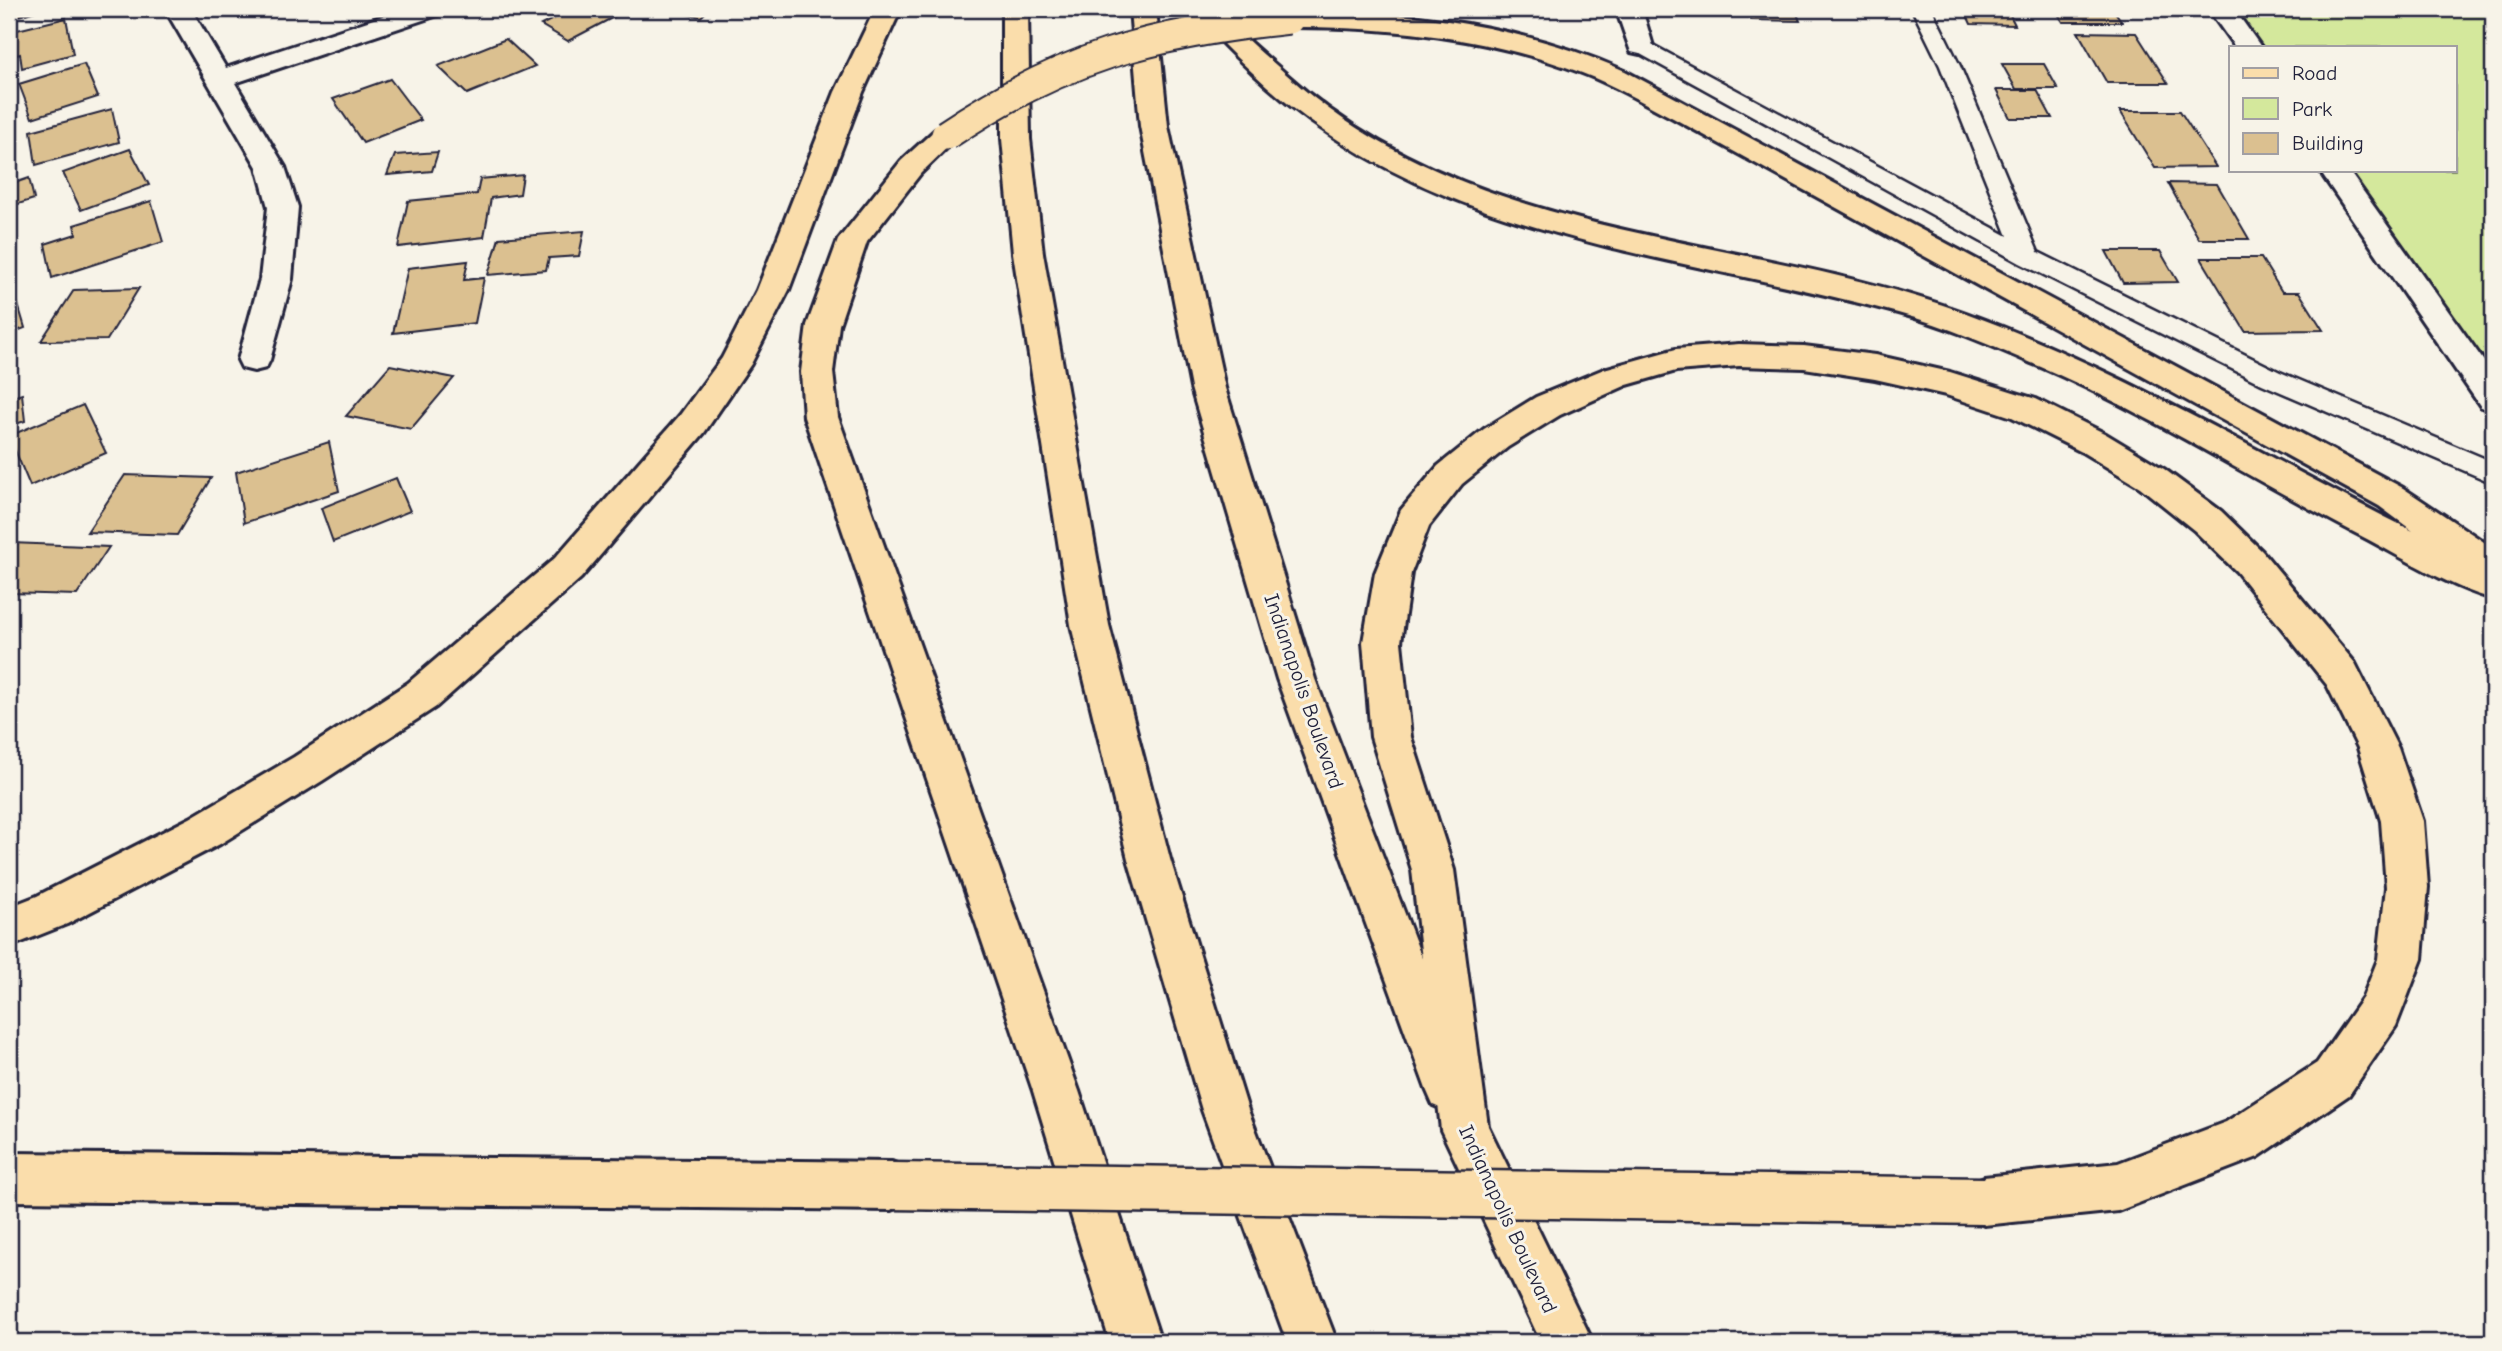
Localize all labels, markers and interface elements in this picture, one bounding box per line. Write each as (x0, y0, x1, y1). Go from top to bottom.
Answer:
legend (2229, 46, 2456, 172)
text: Road (2292, 61, 2337, 85)
text: Park (2292, 97, 2332, 121)
text: Building (2292, 131, 2364, 155)
street label: Indianapolis Boulevard (1259, 590, 1349, 792)
street label: Indianapolis Boulevard (1454, 1121, 1562, 1317)

